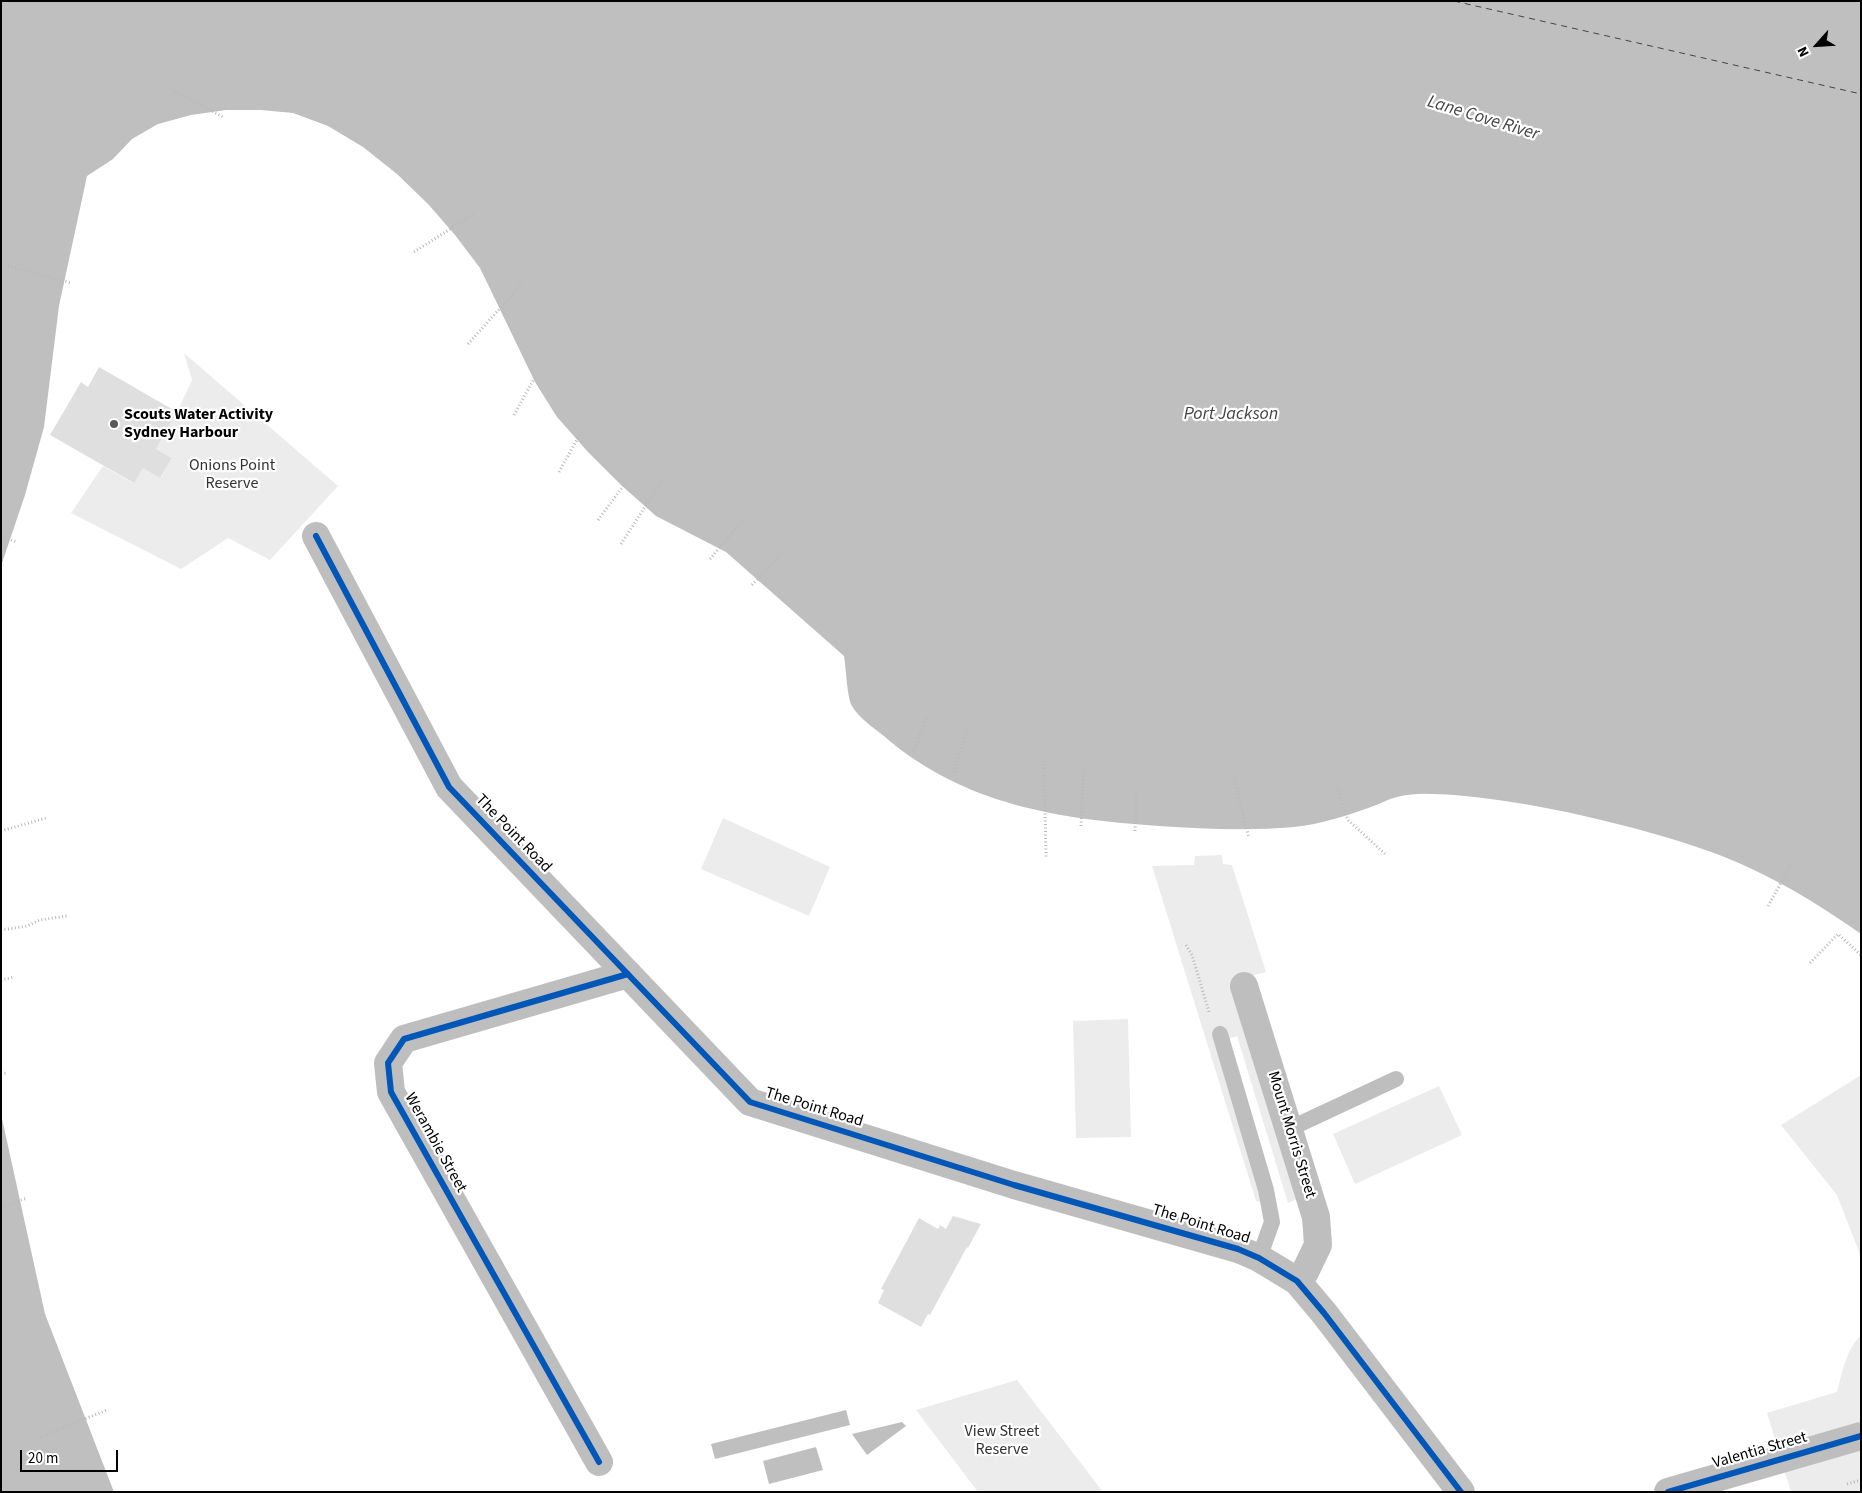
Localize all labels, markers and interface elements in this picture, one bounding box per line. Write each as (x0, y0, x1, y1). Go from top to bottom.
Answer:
north arrow (1792, 20, 1842, 70)
text: N (1792, 43, 1815, 60)
water label: Lane Cove River (1425, 92, 1541, 146)
water label: Port Jackson (1184, 404, 1278, 426)
place label: Scouts Water Activity Sydney Harbour (124, 405, 273, 443)
marker: Scouts Water Activity Sydney Harbour (108, 418, 120, 430)
park label: Onions Point Reserve (189, 456, 275, 494)
street label: The Point Road (471, 791, 555, 877)
street label: Mount Morris Street (1263, 1069, 1319, 1201)
street label: The Point Road (763, 1084, 865, 1132)
street label: Werambie Street (400, 1090, 470, 1196)
street label: The Point Road (1150, 1201, 1252, 1249)
park label: View Street Reserve (965, 1422, 1039, 1460)
street label: Valentia Street (1711, 1428, 1809, 1474)
scale bar (22, 1440, 120, 1472)
text: 20 m (28, 1448, 58, 1469)

